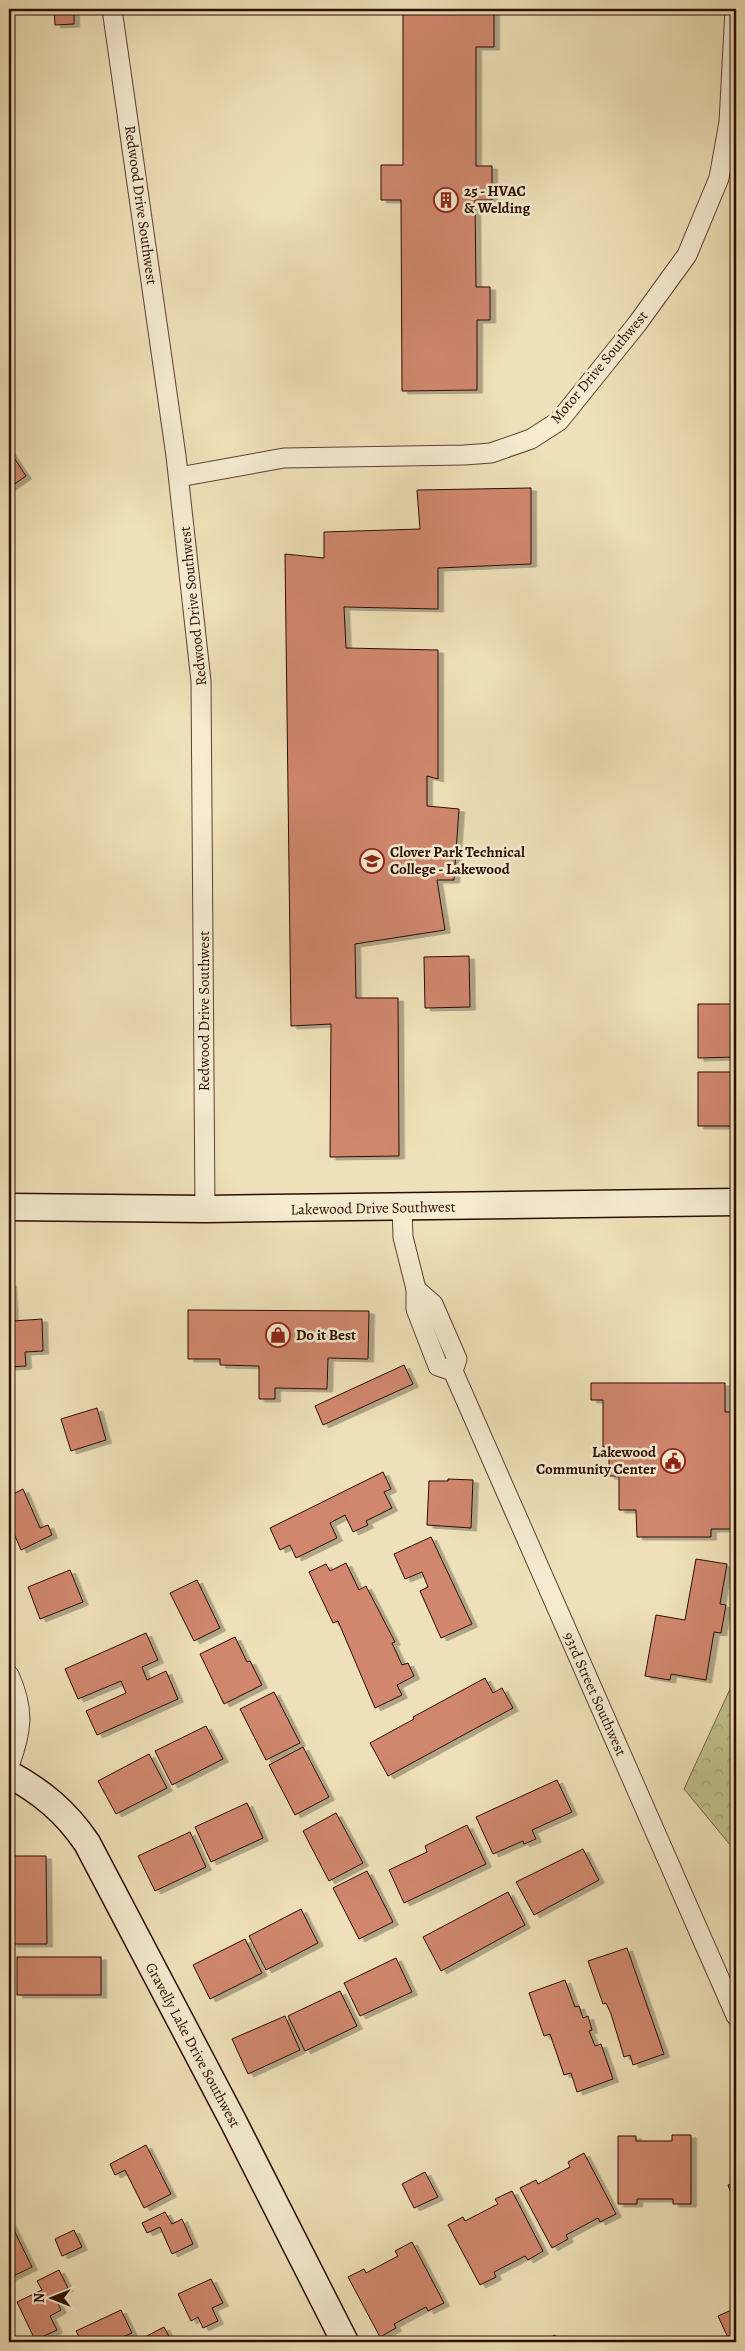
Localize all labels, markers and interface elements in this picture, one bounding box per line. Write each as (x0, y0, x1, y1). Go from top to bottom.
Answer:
street label: Redwood Drive Southwest (120, 124, 162, 286)
place label: 25 - HVAC & Welding (464, 181, 530, 218)
building icon: 25 - HVAC & Welding (433, 187, 459, 213)
street label: Motor Drive Southwest (546, 306, 652, 428)
street label: Redwood Drive Southwest (175, 525, 211, 687)
place label: Clover Park Technical College - Lakewood (390, 842, 525, 879)
school or university icon: Clover Park Technical College - Lakewood (359, 848, 385, 874)
street label: Redwood Drive Southwest (194, 931, 214, 1091)
street label: Lakewood Drive Southwest (290, 1197, 456, 1219)
shop icon: Do it Best (265, 1322, 291, 1348)
place label: Do it Best (296, 1325, 356, 1345)
place label: Lakewood Community Center (536, 1442, 657, 1479)
public building icon: Lakewood Community Center (660, 1448, 686, 1474)
street label: 93rd Street Southwest (559, 1629, 631, 1759)
street label: Gravelly Lake Drive Southwest (141, 1959, 245, 2131)
north arrow (28, 2274, 78, 2324)
text: N (30, 2293, 49, 2303)

